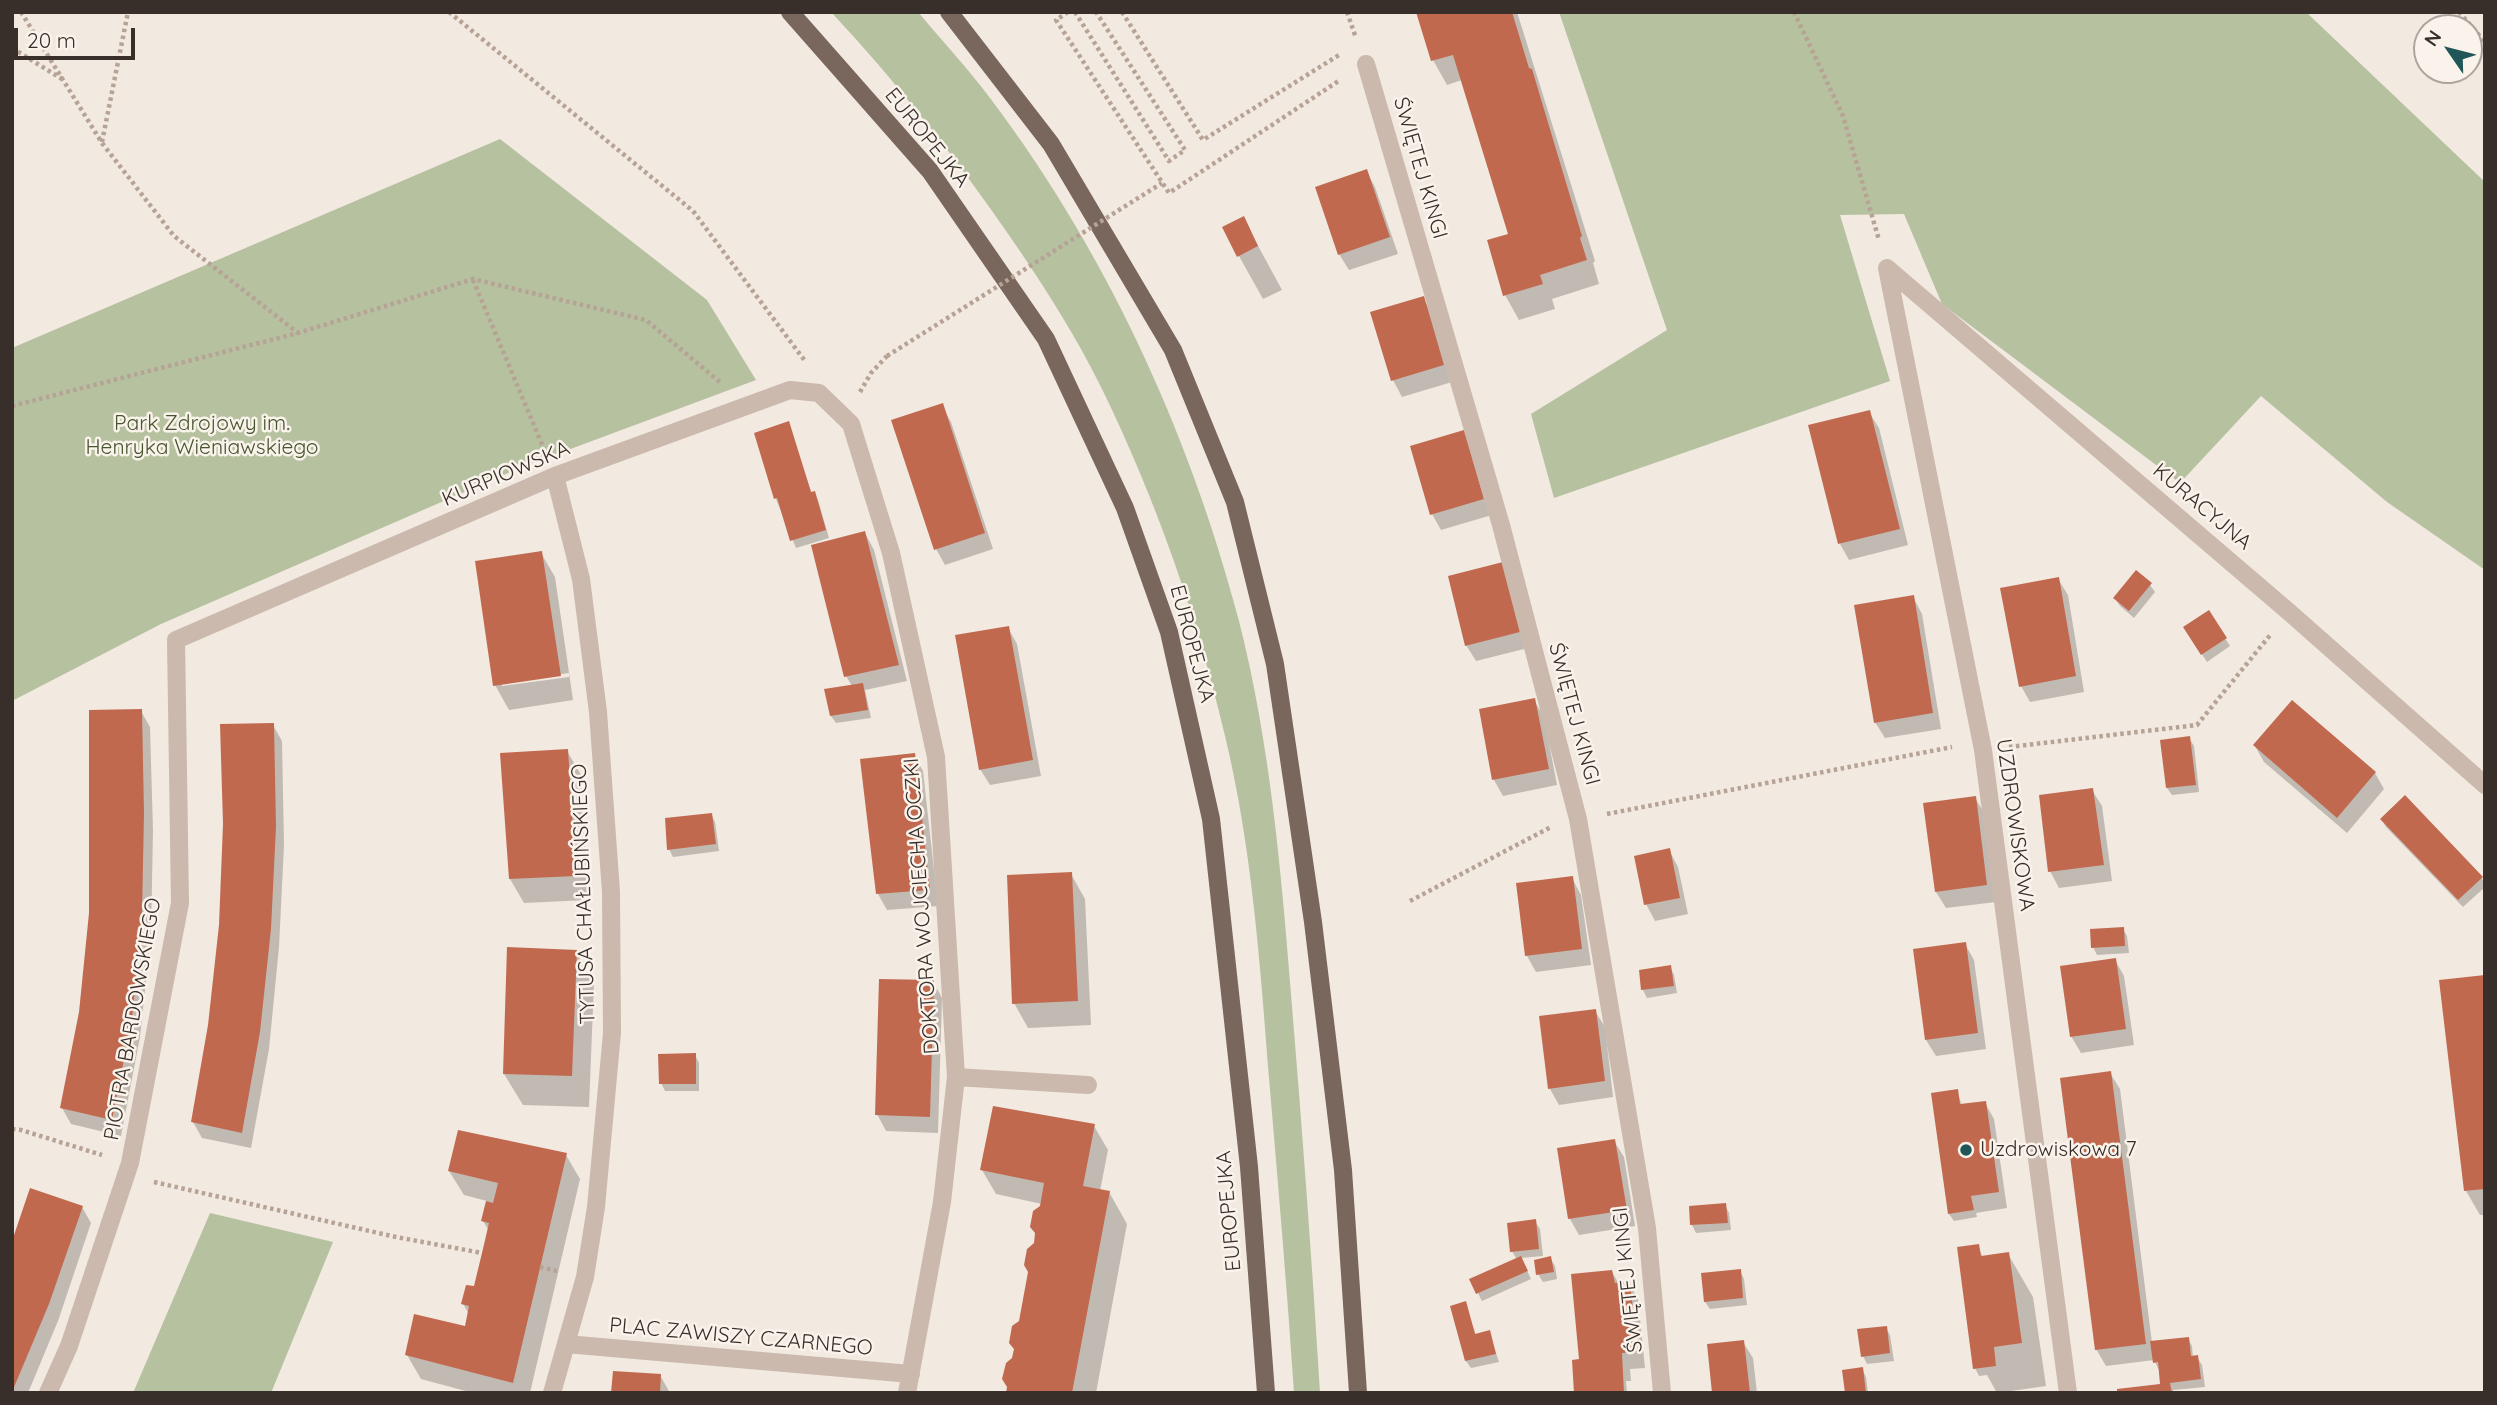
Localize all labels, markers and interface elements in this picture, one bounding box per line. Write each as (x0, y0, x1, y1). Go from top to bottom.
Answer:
scale bar (18, 14, 138, 58)
north arrow (2413, 14, 2483, 84)
text: N (2419, 25, 2446, 51)
text: 20 m (27, 27, 76, 53)
street label: EUROPEJKA (879, 83, 975, 193)
street label: ŚWIĘTEJ KINGI (1388, 94, 1452, 242)
park label: Park Zdrojowy im. Henryka Wieniawskiego (85, 411, 319, 461)
street label: KURPIOWSKA (438, 436, 574, 512)
street label: KURACYJNA (2147, 458, 2257, 556)
street label: EUROPEJKA (1164, 582, 1220, 706)
street label: ŚWIĘTEJ KINGI (1543, 640, 1605, 788)
street label: UZDROWISKOWA (1990, 737, 2040, 913)
street label: DOKTORA WOJCIECHA OCZKI (899, 757, 945, 1055)
street label: TYTUSA CHAŁUBIŃSKIEGO (567, 763, 601, 1025)
street label: PIOTRA BARDOWSKIEGO (99, 896, 167, 1142)
place label: Uzdrowiskowa 7 (1980, 1137, 2137, 1163)
marker: Uzdrowiskowa 7 (1958, 1142, 1974, 1158)
street label: EUROPEJKA (1211, 1150, 1247, 1272)
street label: ŚWIĘTEJ KINGI (1608, 1206, 1648, 1354)
street label: PLAC ZAWISZY CZARNEGO (608, 1313, 874, 1361)

